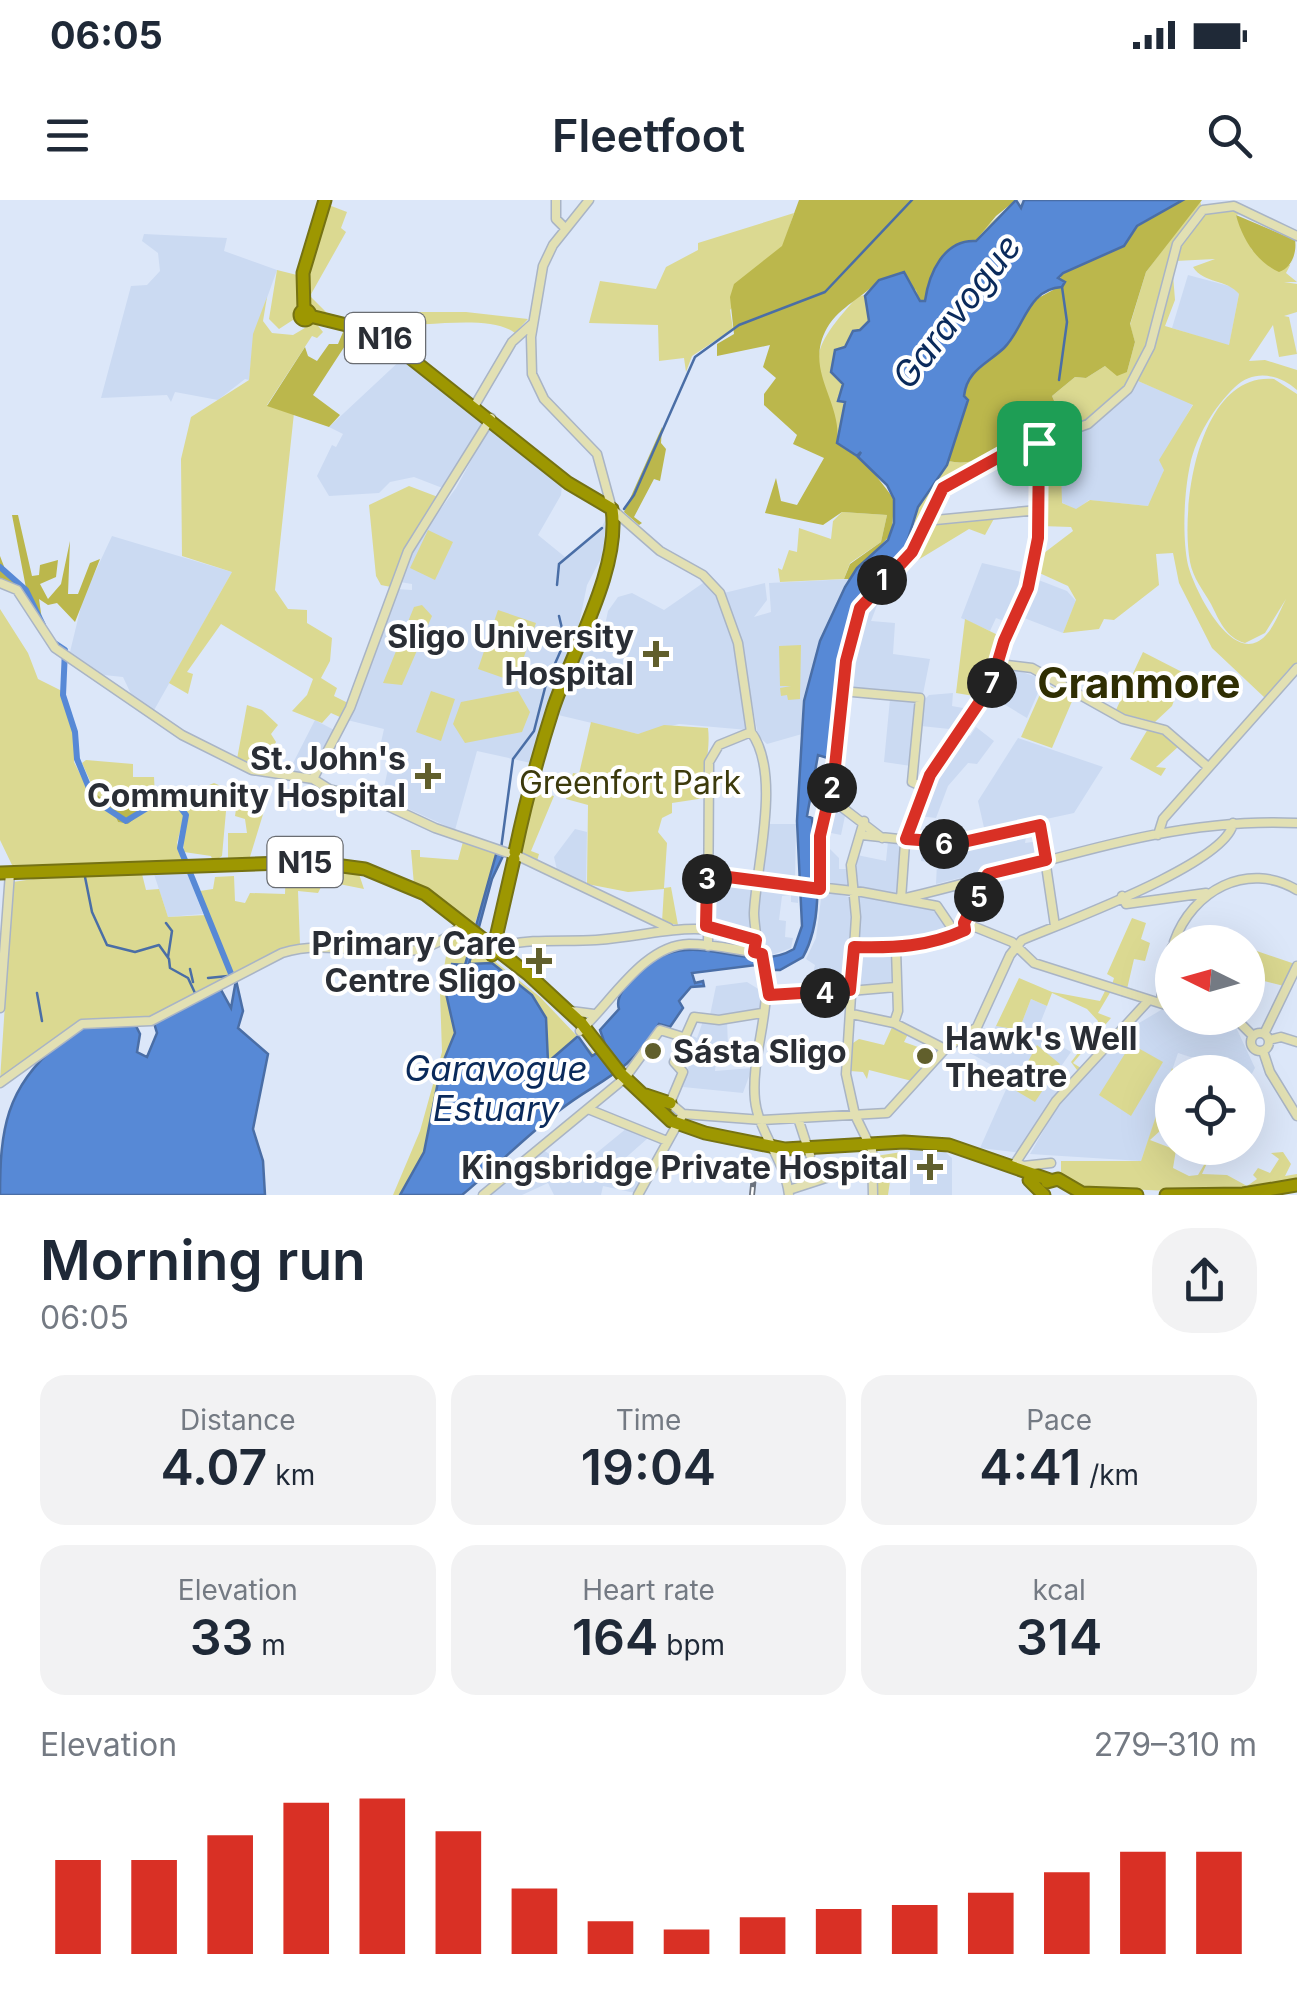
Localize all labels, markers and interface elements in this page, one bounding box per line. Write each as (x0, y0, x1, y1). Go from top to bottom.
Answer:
text: 06:05 (50, 12, 163, 58)
icon: menu (40, 108, 95, 163)
text: Fleetfoot (552, 108, 745, 163)
icon: search (1202, 108, 1257, 163)
water label: Garavogue (883, 226, 1029, 396)
road number: N16 (345, 313, 425, 363)
pin (997, 401, 1082, 486)
icon: arrive (1012, 416, 1067, 471)
pin: 1 (857, 555, 907, 605)
text: 1 (876, 563, 888, 597)
place label: Sligo University Hospital (387, 617, 634, 693)
marker: Sligo University Hospital (643, 641, 669, 667)
district label: Cranmore (1037, 657, 1241, 708)
pin: 7 (967, 658, 1017, 708)
text: 7 (984, 666, 1000, 700)
place label: St. John's Community Hospital (87, 739, 406, 815)
marker: St. John's Community Hospital (415, 763, 441, 789)
park label: Greenfort Park (519, 763, 742, 802)
pin: 2 (807, 763, 857, 813)
text: 2 (823, 771, 841, 805)
pin: 6 (919, 819, 969, 869)
text: 6 (935, 827, 953, 861)
road number: N15 (268, 837, 342, 887)
pin: 3 (682, 854, 732, 904)
text: 3 (698, 862, 716, 896)
pin: 5 (954, 872, 1004, 922)
text: 5 (970, 880, 988, 914)
place label: Primary Care Centre Sligo (312, 924, 516, 1000)
north arrow (1155, 925, 1265, 1035)
map controls (1155, 925, 1265, 1165)
marker: Primary Care Centre Sligo (526, 948, 552, 974)
pin: 4 (800, 968, 850, 1018)
text: 4 (816, 976, 834, 1010)
place label: Hawk's Well Theatre (945, 1019, 1137, 1095)
place label: Sásta Sligo (673, 1032, 847, 1071)
marker: Sásta Sligo (642, 1040, 664, 1062)
marker: Hawk's Well Theatre (914, 1045, 936, 1067)
water label: Garavogue Estuary (404, 1047, 588, 1129)
button: locate (1155, 1055, 1265, 1165)
place label: Kingsbridge Private Hospital (461, 1148, 908, 1187)
marker: Kingsbridge Private Hospital (917, 1154, 943, 1180)
text: Morning run (40, 1227, 366, 1293)
button: share (1152, 1228, 1257, 1333)
text: 06:05 (40, 1298, 129, 1337)
text: Distance (180, 1403, 296, 1437)
text: Time (616, 1403, 681, 1437)
text: Pace (1026, 1403, 1092, 1437)
text: 4.07 (160, 1437, 267, 1497)
text: 19:04 (581, 1437, 716, 1497)
text: 4:41 (979, 1437, 1081, 1497)
text: km (267, 1458, 315, 1492)
text: /km (1081, 1458, 1139, 1492)
text: Elevation (178, 1573, 298, 1607)
text: Heart rate (582, 1573, 715, 1607)
text: kcal (1032, 1573, 1086, 1607)
text: 33 (190, 1607, 253, 1667)
text: 164 (572, 1607, 658, 1667)
text: 314 (1016, 1607, 1102, 1667)
text: m (253, 1628, 286, 1662)
text: bpm (658, 1628, 725, 1662)
text: Elevation (40, 1725, 177, 1764)
text: 279–310 m (1094, 1725, 1257, 1764)

